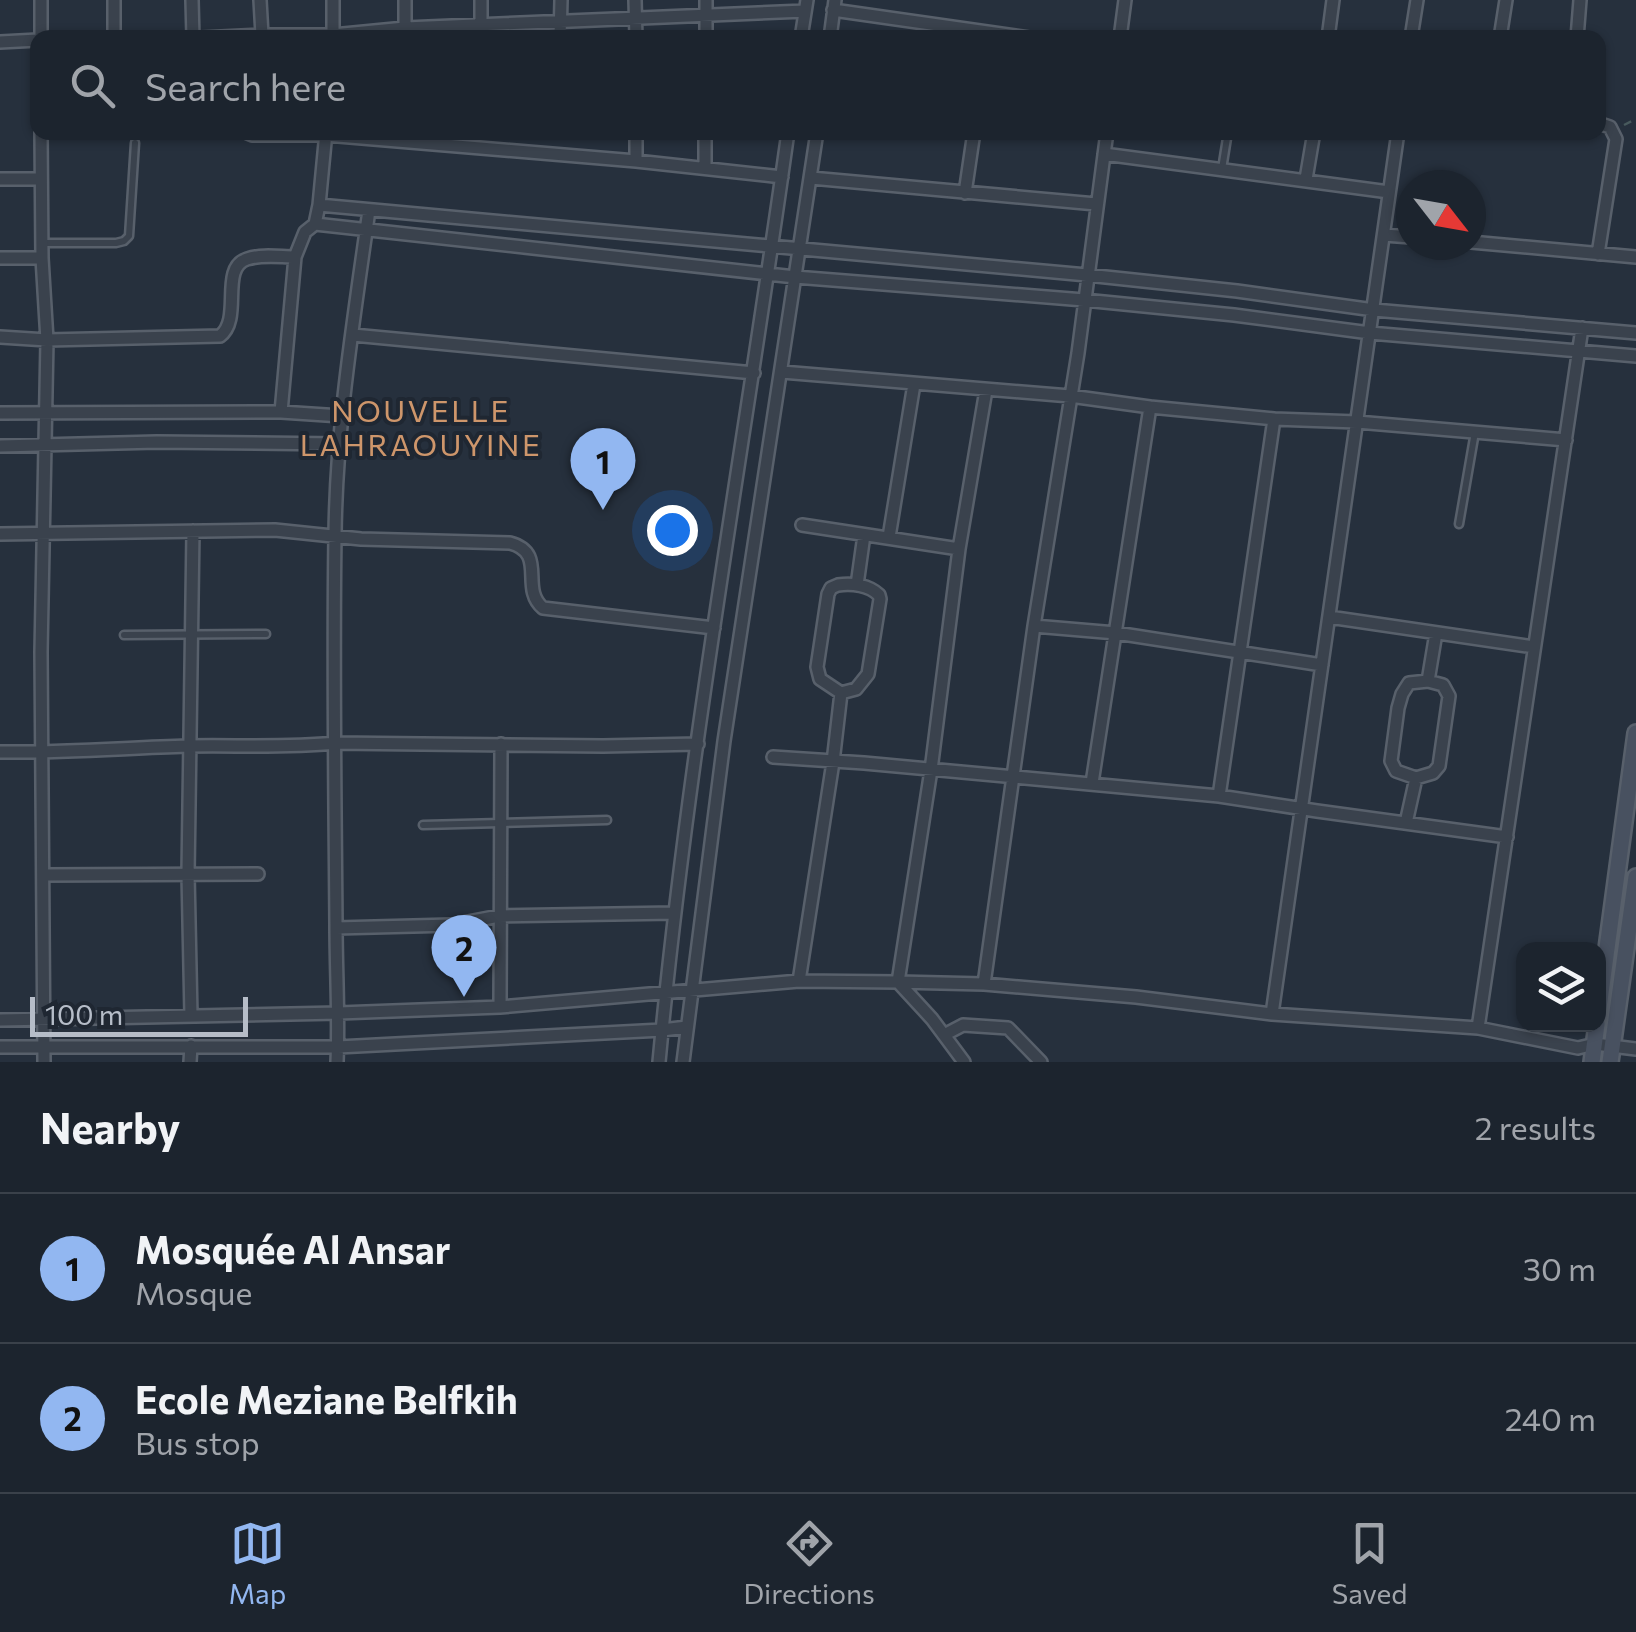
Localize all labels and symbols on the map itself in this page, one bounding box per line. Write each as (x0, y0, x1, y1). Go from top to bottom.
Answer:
north arrow (1396, 170, 1486, 260)
district label: NOUVELLE LAHRAOUYINE (300, 391, 542, 462)
pin: 1 (570, 428, 636, 510)
your location (647, 505, 698, 556)
pin: 2 (432, 914, 496, 997)
scale bar (30, 992, 248, 1036)

